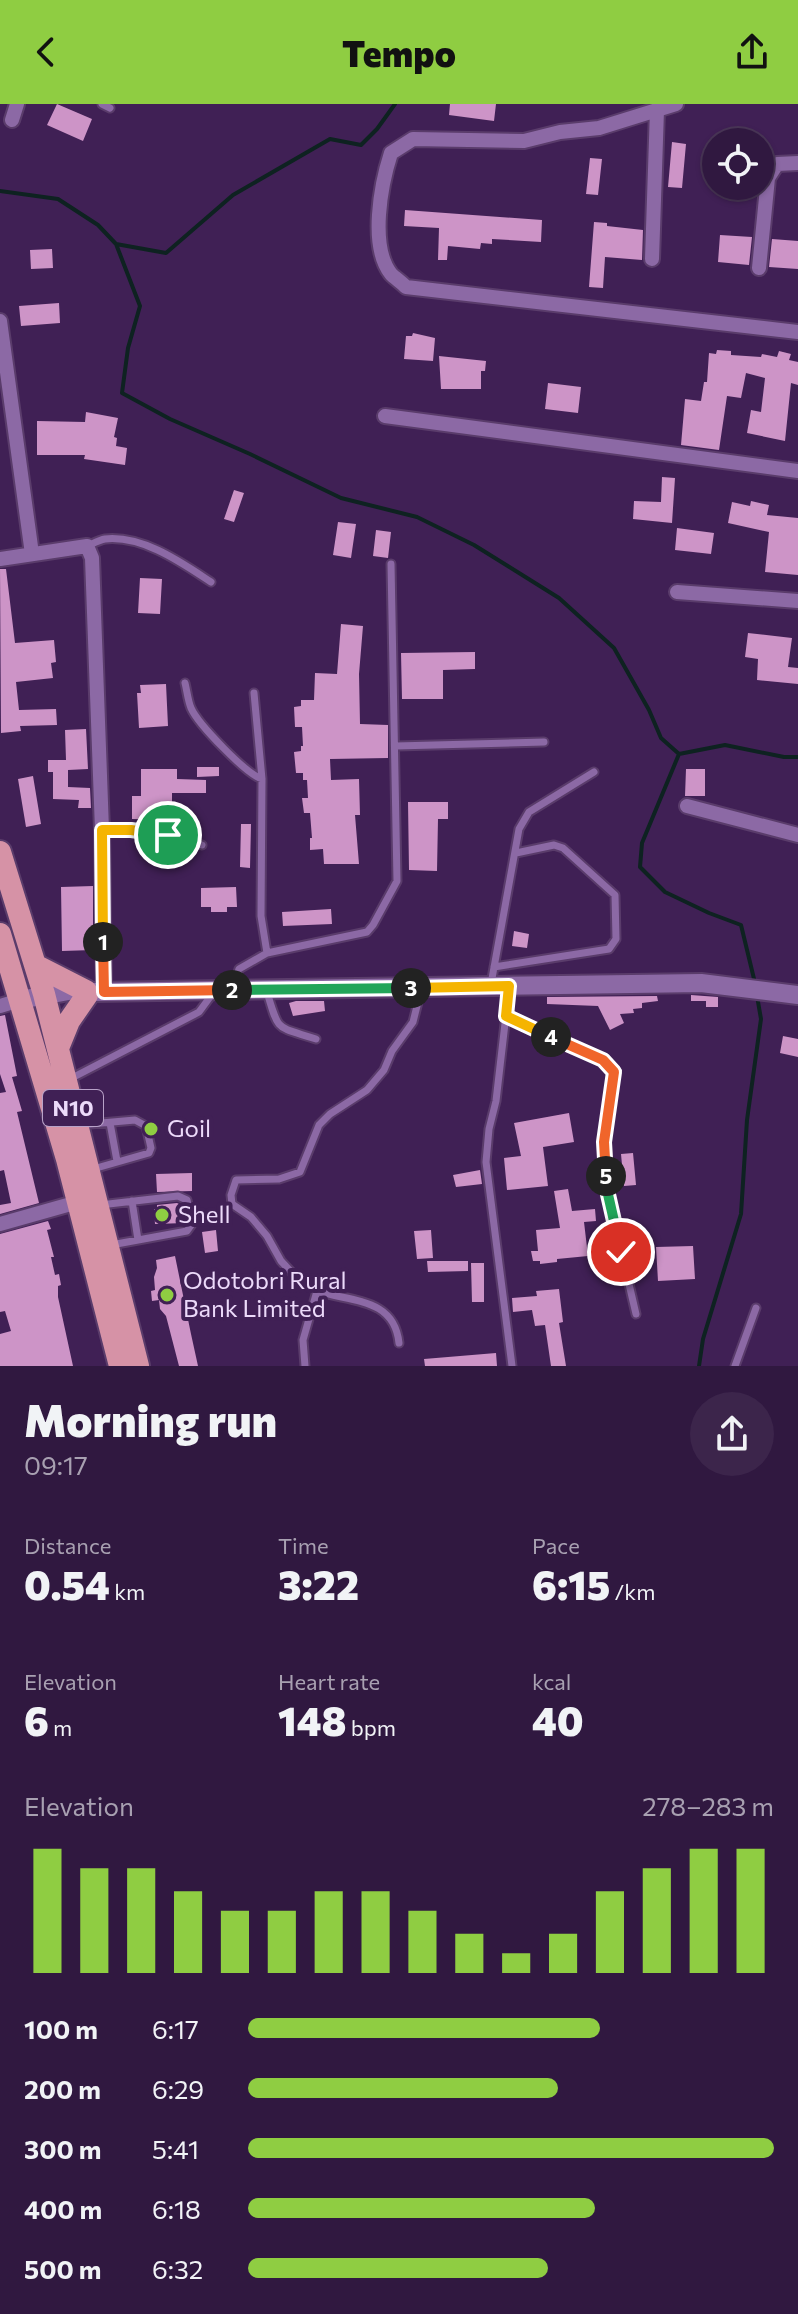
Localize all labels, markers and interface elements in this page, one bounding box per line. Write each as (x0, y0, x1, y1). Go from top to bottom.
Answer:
icon: back (24, 30, 68, 74)
text: Tempo (342, 30, 456, 74)
icon: share (730, 30, 774, 74)
map controls (702, 128, 774, 200)
button: locate (702, 128, 774, 200)
pin (134, 801, 202, 869)
icon: arrive (146, 813, 190, 857)
pin: 1 (83, 922, 123, 962)
text: 1 (98, 928, 108, 955)
pin: 3 (391, 968, 431, 1008)
pin: 2 (212, 970, 252, 1010)
text: 3 (405, 974, 417, 1001)
text: 2 (226, 976, 238, 1003)
pin: 4 (531, 1017, 571, 1057)
text: 4 (544, 1023, 558, 1050)
road number: N10 (43, 1090, 103, 1126)
place label: Goil (167, 1113, 211, 1142)
marker: Goil (142, 1120, 160, 1138)
pin: 5 (586, 1156, 626, 1196)
text: 5 (600, 1162, 612, 1189)
place label: Shell (178, 1199, 231, 1228)
marker: Shell (153, 1206, 171, 1224)
pin (587, 1218, 655, 1286)
icon: check (599, 1230, 643, 1274)
place label: Odotobri Rural Bank Limited (183, 1265, 347, 1322)
marker: Odotobri Rural Bank Limited (158, 1286, 176, 1304)
text: Morning run (24, 1392, 277, 1446)
button: share (690, 1392, 774, 1476)
text: 09:17 (24, 1449, 88, 1480)
text: Distance (24, 1532, 111, 1559)
text: Time (278, 1532, 329, 1559)
text: Pace (532, 1532, 580, 1559)
text: 0.54 (24, 1559, 110, 1608)
text: 3:22 (278, 1559, 359, 1608)
text: 6:15 (532, 1559, 610, 1608)
text: km (110, 1578, 145, 1605)
text: /km (610, 1578, 655, 1605)
text: Elevation (24, 1668, 117, 1695)
text: Heart rate (278, 1668, 380, 1695)
text: kcal (532, 1668, 571, 1695)
text: 6 (24, 1695, 49, 1744)
text: 148 (278, 1695, 347, 1744)
text: 40 (532, 1695, 584, 1744)
text: m (49, 1714, 72, 1741)
text: bpm (347, 1714, 396, 1741)
text: Elevation (24, 1790, 134, 1821)
text: 278–283 m (642, 1790, 774, 1821)
text: 100 m (24, 2013, 98, 2044)
text: 6:17 (152, 2013, 199, 2044)
text: 200 m (24, 2073, 101, 2104)
text: 6:29 (152, 2073, 204, 2104)
text: 300 m (24, 2133, 101, 2164)
text: 5:41 (152, 2133, 199, 2164)
text: 400 m (24, 2193, 102, 2224)
text: 6:18 (152, 2193, 201, 2224)
text: 500 m (24, 2253, 101, 2284)
text: 6:32 (152, 2253, 203, 2284)

